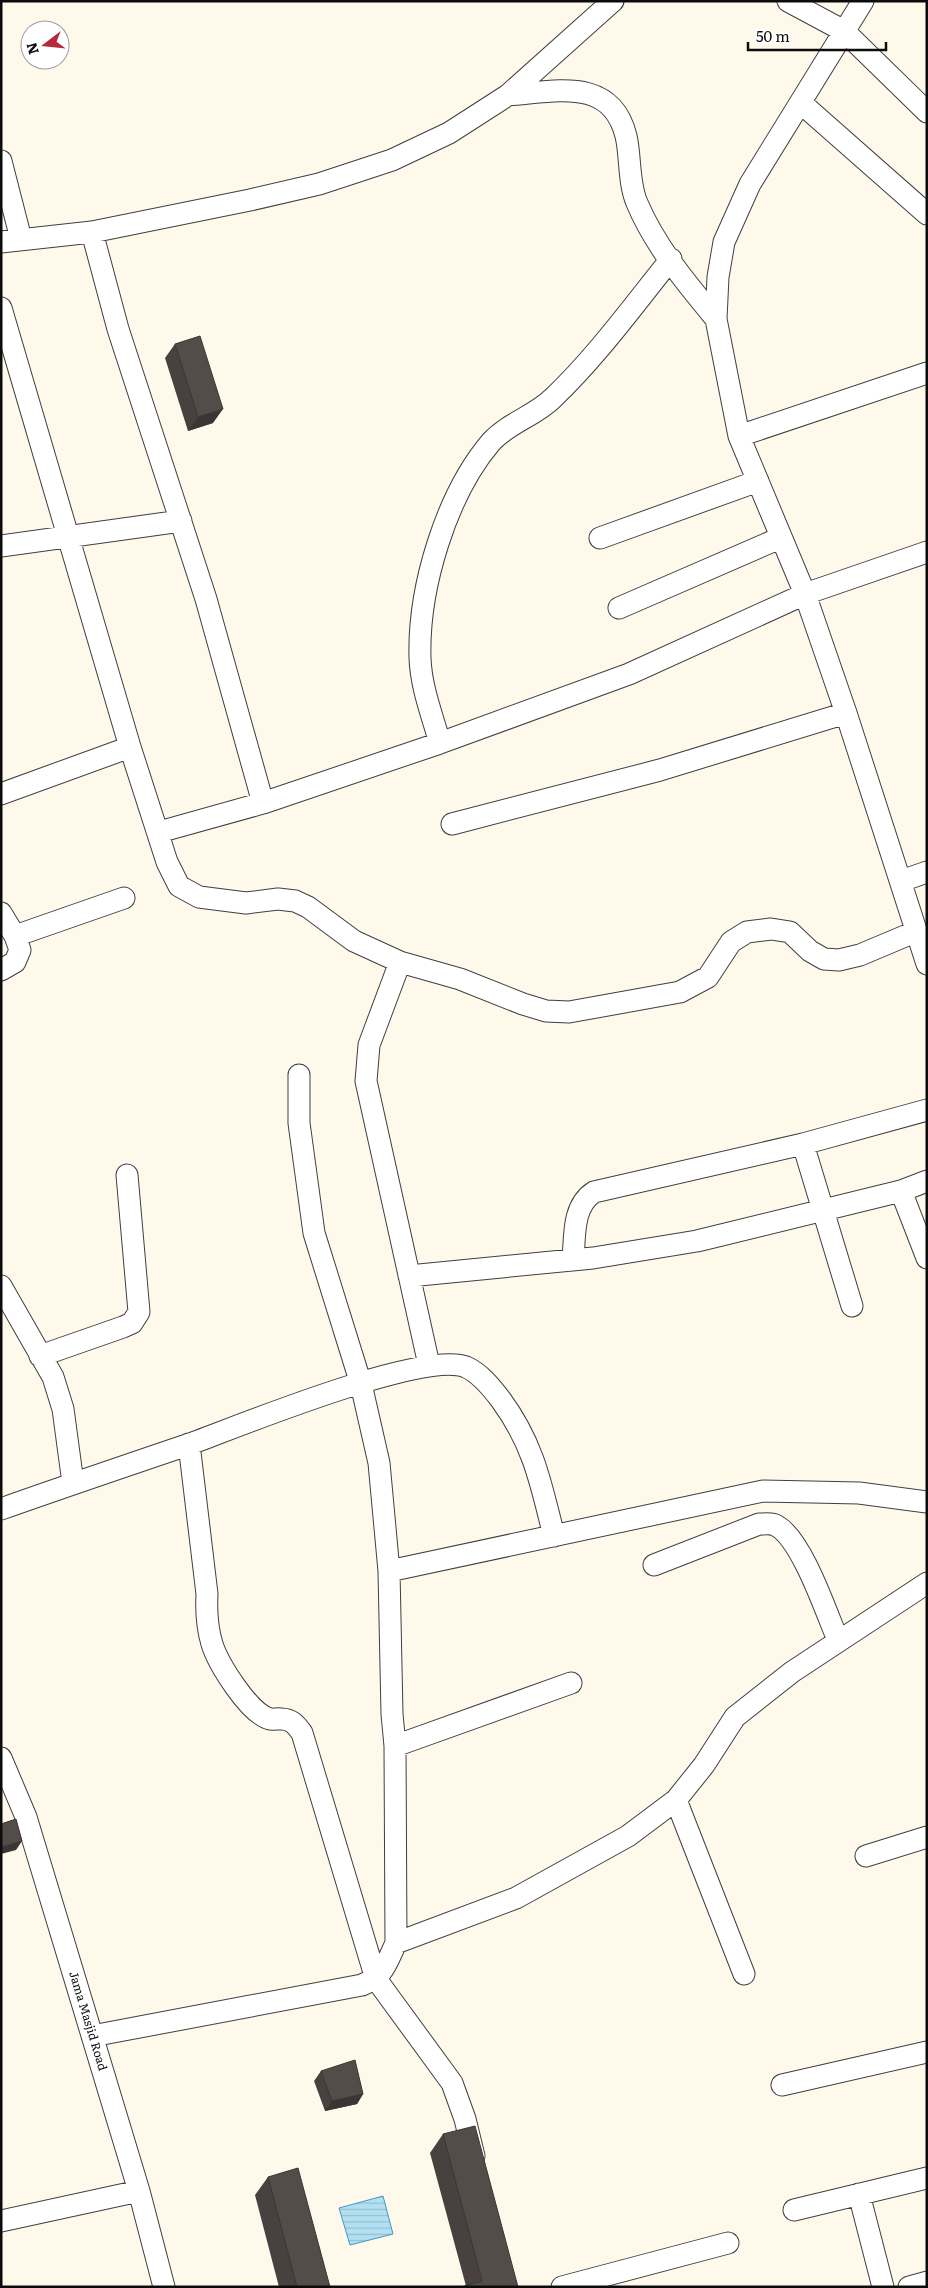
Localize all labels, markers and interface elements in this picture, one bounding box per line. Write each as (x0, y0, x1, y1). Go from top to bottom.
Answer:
north arrow (20, 20, 70, 70)
scale bar (748, 20, 886, 52)
text: 50 m (756, 24, 790, 47)
text: N (20, 40, 43, 57)
street label: Jama Masjid Road (65, 1969, 113, 2073)

